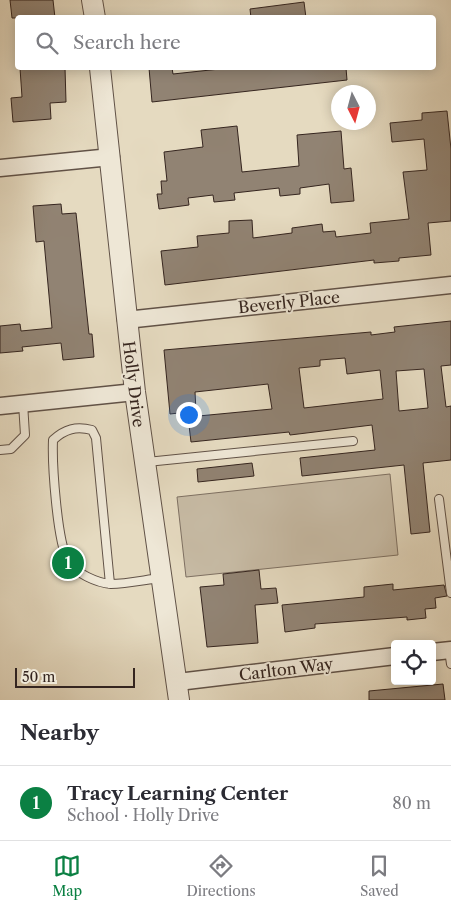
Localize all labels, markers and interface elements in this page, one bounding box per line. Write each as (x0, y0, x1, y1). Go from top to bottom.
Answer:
search box (15, 15, 436, 70)
icon: search (33, 29, 61, 57)
text: Search here (73, 31, 181, 54)
north arrow (331, 85, 376, 130)
street label: Beverly Place (237, 287, 341, 317)
street label: Holly Drive (119, 340, 149, 428)
your location (176, 402, 202, 428)
pin: 1 (52, 544, 84, 582)
map controls (391, 640, 436, 685)
button: locate (391, 640, 436, 685)
street label: Carlton Way (238, 653, 335, 685)
scale bar (15, 665, 135, 688)
text: 50 m (22, 668, 55, 686)
text: Nearby (20, 720, 99, 745)
text: Tracy Learning Center (67, 782, 288, 805)
text: 1 (32, 793, 40, 813)
text: 80 m (392, 793, 431, 813)
text: School · Holly Drive (67, 805, 219, 825)
tab: Map (52, 852, 82, 900)
tab: Directions (186, 852, 256, 900)
tab: Saved (360, 852, 399, 900)

